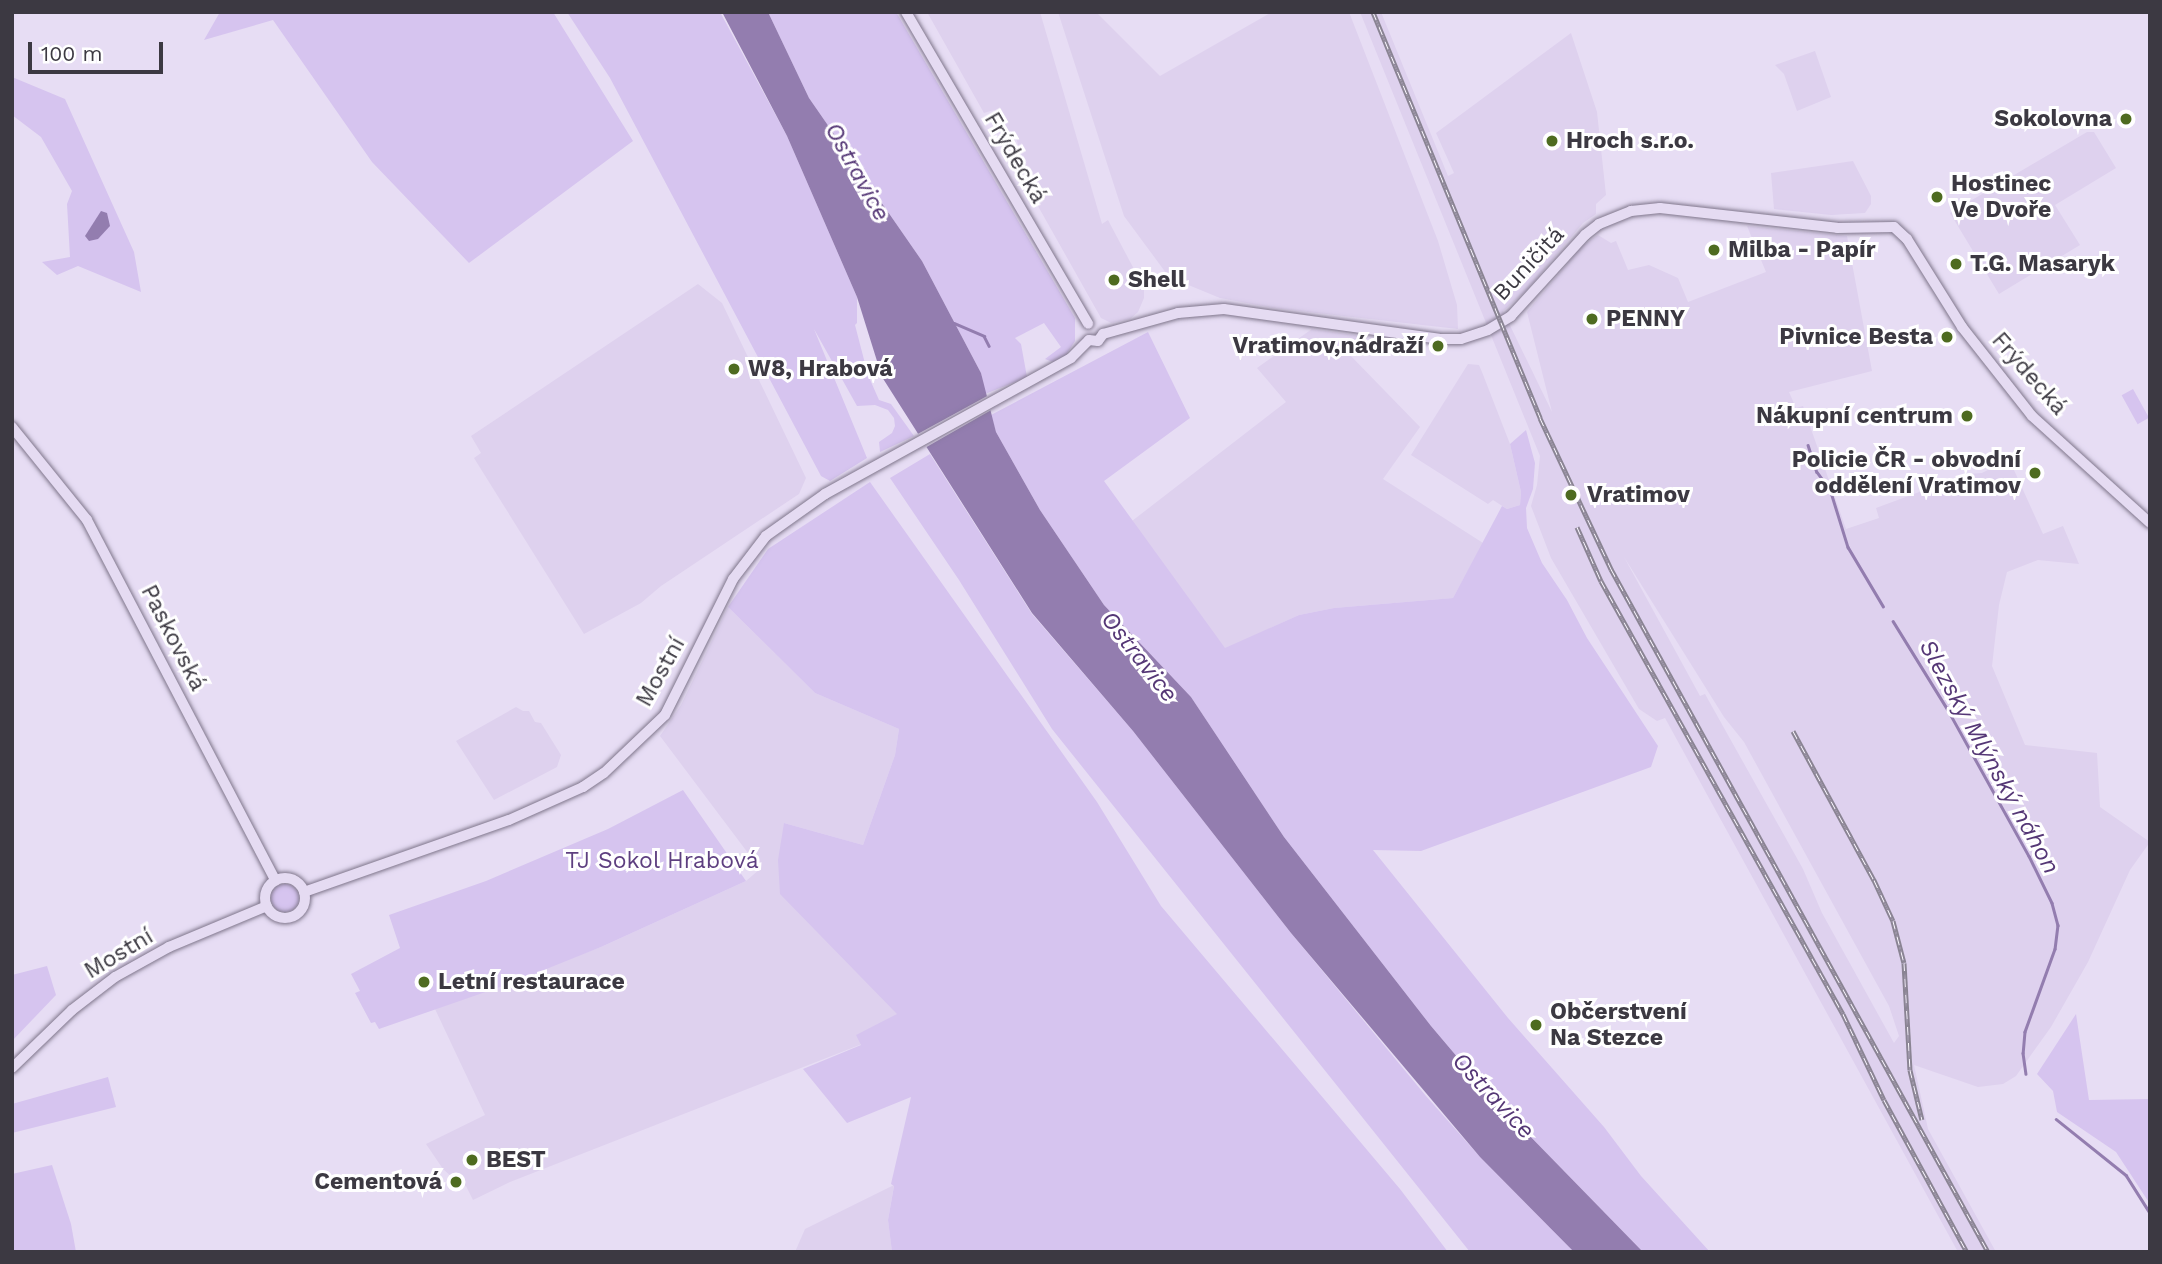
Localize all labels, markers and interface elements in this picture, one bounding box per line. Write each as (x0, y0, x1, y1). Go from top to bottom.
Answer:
scale bar (32, 28, 166, 72)
text: 100 m (41, 41, 103, 66)
place label: Sokolovna (1994, 105, 2112, 133)
street label: Frýdecká (978, 107, 1052, 209)
marker: Sokolovna (2118, 111, 2134, 127)
water label: Ostravice (818, 118, 896, 226)
place label: Hroch s.r.o. (1566, 127, 1694, 155)
marker: Hroch s.r.o. (1544, 133, 1560, 149)
place label: Hostinec Ve Dvoře (1951, 170, 2051, 224)
marker: Hostinec Ve Dvoře (1929, 189, 1945, 205)
street label: Buničitá (1488, 221, 1570, 307)
place label: Milba - Papír (1728, 236, 1876, 264)
marker: Milba - Papír (1706, 242, 1722, 258)
place label: T.G. Masaryk (1970, 250, 2115, 278)
marker: T.G. Masaryk (1948, 256, 1964, 272)
place label: Shell (1128, 266, 1185, 294)
marker: Shell (1106, 272, 1122, 288)
place label: PENNY (1606, 305, 1685, 333)
marker: PENNY (1584, 311, 1600, 327)
place label: Pivnice Besta (1779, 323, 1933, 351)
street label: Frýdecká (1986, 327, 2072, 421)
marker: Pivnice Besta (1939, 329, 1955, 345)
place label: Vratimov,nádraží (1232, 332, 1424, 360)
marker: Vratimov,nádraží (1430, 338, 1446, 354)
place label: W8, Hrabová (748, 355, 893, 383)
marker: W8, Hrabová (726, 361, 742, 377)
place label: Nákupní centrum (1756, 402, 1953, 430)
marker: Nákupní centrum (1959, 408, 1975, 424)
place label: Policie ČR - obvodní oddělení Vratimov (1792, 446, 2021, 500)
marker: Policie ČR - obvodní oddělení Vratimov (2027, 465, 2043, 481)
place label: Vratimov (1587, 481, 1690, 509)
marker: Vratimov (1561, 485, 1581, 505)
street label: Paskovská (135, 580, 211, 696)
water label: Ostravice (1094, 606, 1184, 708)
street label: Mostní (631, 632, 691, 712)
water label: Slezský Mlýnský náhon (1912, 634, 2066, 880)
park label: TJ Sokol Hrabová (565, 847, 759, 875)
street label: Mostní (80, 923, 158, 985)
place label: Letní restaurace (438, 968, 625, 996)
marker: Letní restaurace (416, 974, 432, 990)
place label: Občerstvení Na Stezce (1550, 998, 1687, 1052)
marker: Občerstvení Na Stezce (1528, 1017, 1544, 1033)
water label: Ostravice (1446, 1047, 1540, 1145)
place label: BEST (486, 1146, 546, 1174)
marker: BEST (464, 1152, 480, 1168)
place label: Cementová (314, 1168, 442, 1196)
marker: Cementová (448, 1174, 464, 1190)

